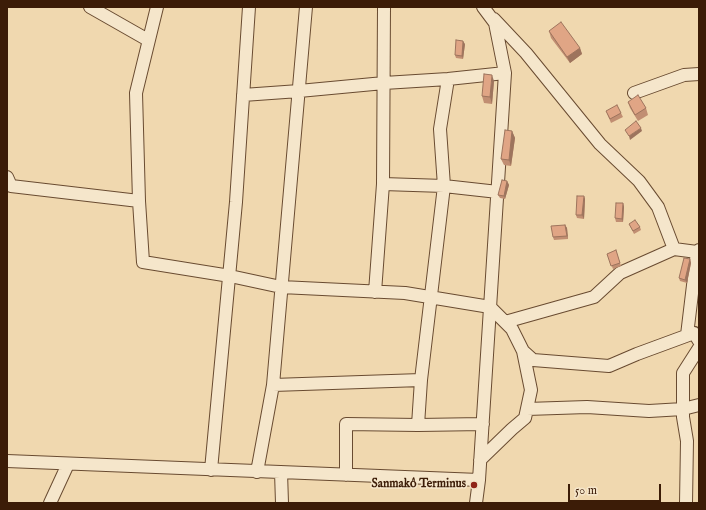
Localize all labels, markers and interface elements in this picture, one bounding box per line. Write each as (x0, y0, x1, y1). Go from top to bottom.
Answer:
scale bar (570, 476, 663, 502)
place label: Sanmakô Terminus (372, 478, 466, 492)
marker: Sanmakô Terminus (469, 480, 479, 490)
text: 50 m (575, 483, 597, 498)

